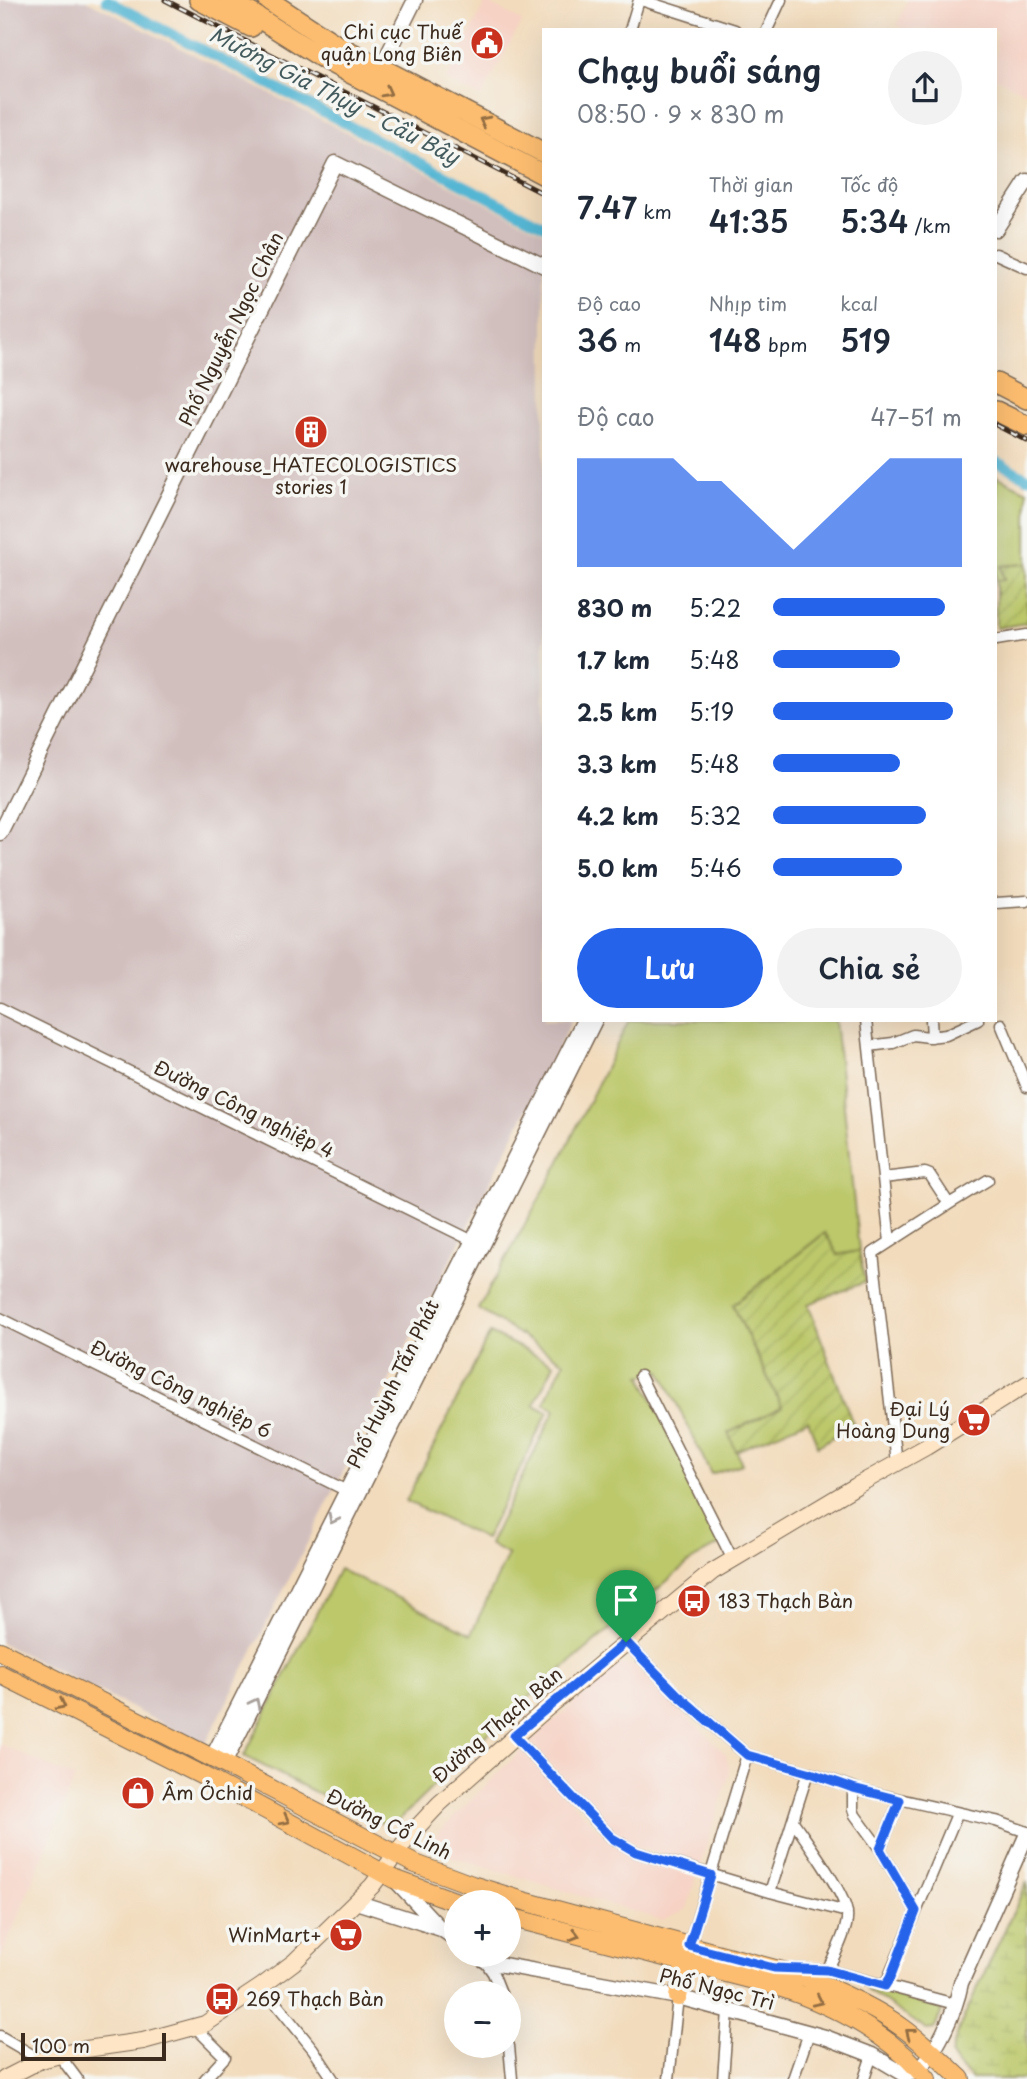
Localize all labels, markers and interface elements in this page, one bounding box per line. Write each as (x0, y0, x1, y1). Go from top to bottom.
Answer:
water label: Mương Gia Thụy – Cầu Bây (204, 17, 467, 172)
place label: Chi cục Thuế quận Long Biên (321, 17, 464, 67)
public building icon: Chi cục Thuế quận Long Biên (468, 24, 506, 62)
text: Chạy buổi sáng (577, 46, 821, 94)
button: share (888, 51, 962, 125)
one-way arrow (380, 84, 393, 98)
text: 08:50 · 9 × 830 m (577, 96, 785, 131)
one-way arrow (478, 116, 491, 130)
text: Thời gian (709, 170, 793, 198)
text: Tốc độ (840, 170, 898, 198)
text: 7.47 (577, 184, 637, 229)
text: km (637, 197, 672, 225)
text: 41:35 (709, 198, 789, 243)
text: 5:34 (840, 198, 908, 243)
text: /km (908, 211, 951, 239)
street label: Phố Nguyễn Ngọc Chân (171, 227, 289, 430)
text: Độ cao (577, 289, 641, 317)
text: Nhịp tim (709, 289, 787, 317)
text: kcal (840, 289, 878, 317)
text: 36 (577, 317, 618, 362)
text: 148 (709, 317, 762, 362)
text: 519 (840, 317, 891, 362)
text: m (618, 330, 641, 358)
text: bpm (762, 330, 807, 358)
text: Độ cao (577, 399, 655, 434)
text: 47–51 m (871, 399, 962, 434)
building icon: warehouse_HATECOLOGISTICS stories 1 (292, 413, 330, 451)
place label: warehouse_HATECOLOGISTICS stories 1 (165, 450, 457, 500)
text: 830 m (577, 590, 652, 625)
text: 5:22 (689, 590, 741, 625)
text: 1.7 km (577, 642, 650, 677)
text: 5:48 (689, 642, 740, 677)
text: 2.5 km (577, 694, 657, 729)
text: 5:19 (689, 694, 734, 729)
text: 3.3 km (577, 746, 657, 781)
text: 5:48 (689, 746, 740, 781)
text: 4.2 km (577, 798, 659, 833)
text: 5:32 (689, 798, 741, 833)
text: 5.0 km (577, 850, 658, 885)
text: 5:46 (689, 850, 742, 885)
button: Lưu (577, 928, 763, 1008)
button: Chia sẻ (777, 928, 962, 1008)
street label: Đường Công nghiệp 4 (150, 1052, 339, 1164)
street label: Phố Huỳnh Tấn Phát (339, 1294, 445, 1473)
street label: Đường Công nghiệp 6 (86, 1332, 277, 1444)
place label: Đại Lý Hoàng Dung (836, 1394, 950, 1444)
supermarket icon: Đại Lý Hoàng Dung (955, 1401, 993, 1439)
one-way arrow (327, 1512, 341, 1524)
pin (596, 1570, 656, 1642)
icon: arrive (607, 1581, 645, 1619)
bus stop icon: 183 Thạch Bàn (675, 1582, 713, 1620)
place label: 183 Thạch Bàn (718, 1586, 853, 1614)
street label: Đường Thạch Bàn (425, 1660, 568, 1789)
one-way arrow (54, 1697, 66, 1711)
one-way arrow (246, 1698, 260, 1710)
shop icon: Âm Ỏchid (119, 1774, 157, 1812)
place label: Âm Ỏchid (162, 1778, 253, 1806)
street label: Đường Cổ Linh (322, 1781, 456, 1865)
one-way arrow (278, 1812, 290, 1825)
map controls (444, 1890, 521, 2058)
button: + (444, 1890, 521, 1967)
supermarket icon: WinMart+ (327, 1916, 365, 1954)
place label: WinMart+ (228, 1920, 322, 1948)
one-way arrow (569, 1926, 581, 1941)
street label: Phố Ngọc Trì (657, 1960, 778, 2016)
bus stop icon: 269 Thạch Bàn (203, 1980, 241, 2018)
button: − (444, 1981, 521, 2058)
place label: 269 Thạch Bàn (246, 1984, 384, 2012)
one-way arrow (811, 1993, 823, 2007)
one-way arrow (905, 2029, 918, 2042)
scale bar (21, 2030, 166, 2062)
text: 100 m (32, 2031, 90, 2059)

